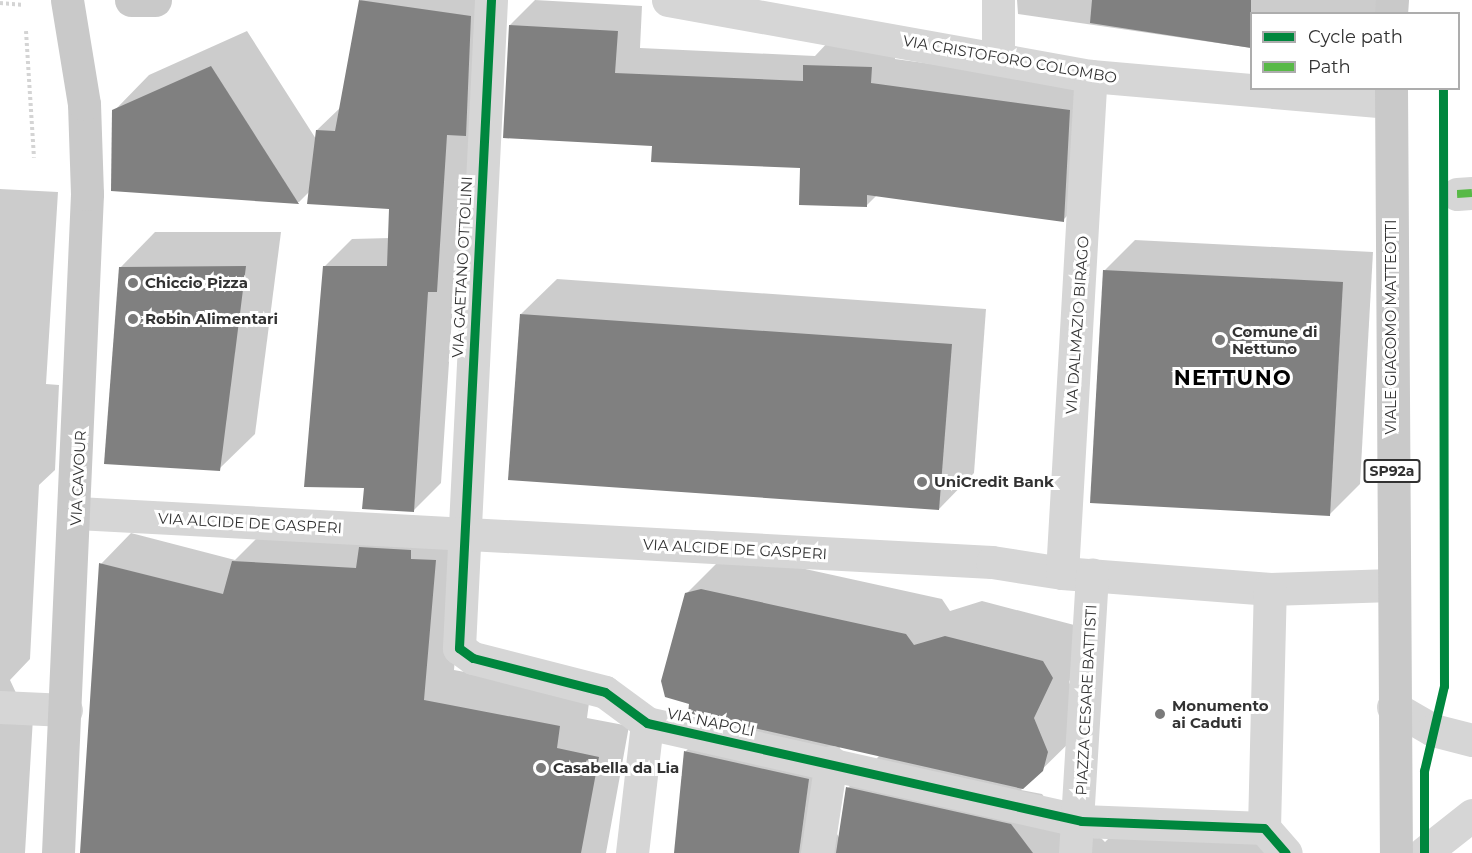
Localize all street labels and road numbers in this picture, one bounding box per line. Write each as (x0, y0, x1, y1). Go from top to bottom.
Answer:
street label: VIA CRISTOFORO COLOMBO (902, 31, 1118, 87)
street label: VIA GAETANO OTTOLINI (448, 176, 476, 358)
street label: VIALE GIACOMO MATTEOTTI (1382, 220, 1400, 434)
street label: VIA DALMAZIO BIRAGO (1062, 235, 1092, 415)
street label: VIA CAVOUR (67, 430, 89, 526)
road number: SP92a (1364, 460, 1420, 482)
street label: VIA ALCIDE DE GASPERI (157, 509, 343, 537)
street label: VIA ALCIDE DE GASPERI (642, 535, 828, 563)
street label: PIAZZA CESARE BATTISTI (1072, 604, 1100, 796)
street label: VIA NAPOLI (666, 704, 756, 740)

